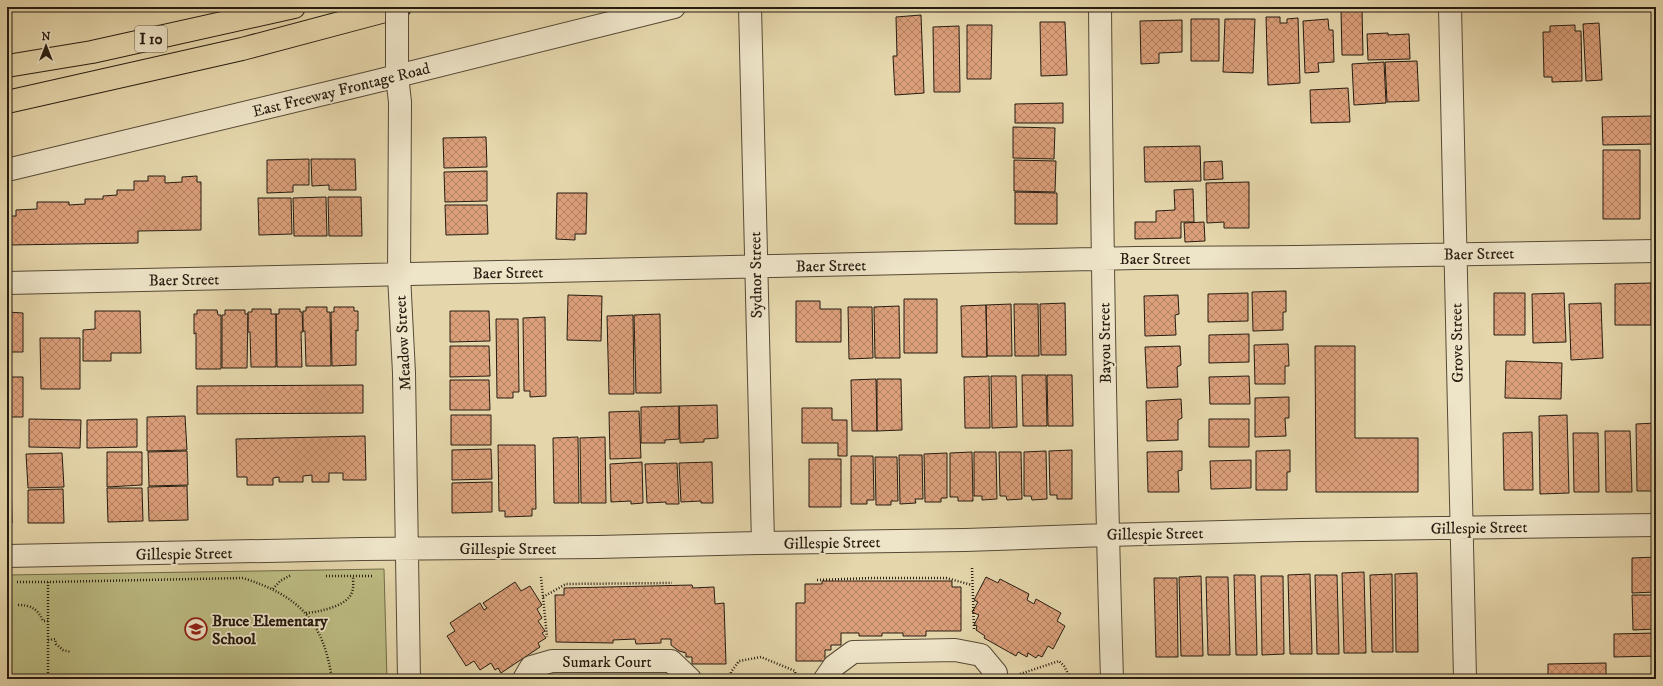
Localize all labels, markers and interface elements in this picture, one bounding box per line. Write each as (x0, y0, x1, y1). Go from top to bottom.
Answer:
north arrow (26, 26, 66, 66)
road number: I 10 (135, 26, 167, 52)
text: N (41, 30, 51, 44)
street label: East Freeway Frontage Road (250, 58, 432, 122)
street label: Sydnor Street (745, 231, 767, 319)
street label: Baer Street (1443, 243, 1515, 265)
street label: Baer Street (1120, 249, 1190, 269)
street label: Baer Street (795, 255, 867, 277)
street label: Baer Street (472, 262, 544, 284)
street label: Baer Street (148, 269, 220, 291)
street label: Meadow Street (391, 295, 415, 391)
street label: Bayou Street (1094, 302, 1116, 384)
street label: Grove Street (1446, 303, 1468, 383)
street label: Gillespie Street (1430, 517, 1528, 539)
street label: Gillespie Street (1106, 523, 1204, 545)
street label: Gillespie Street (783, 532, 881, 554)
street label: Gillespie Street (460, 539, 556, 559)
street label: Gillespie Street (135, 543, 233, 565)
place label: Bruce Elementary School (212, 611, 328, 649)
school or university icon: Bruce Elementary School (183, 616, 209, 642)
street label: Sumark Court (562, 652, 652, 672)

